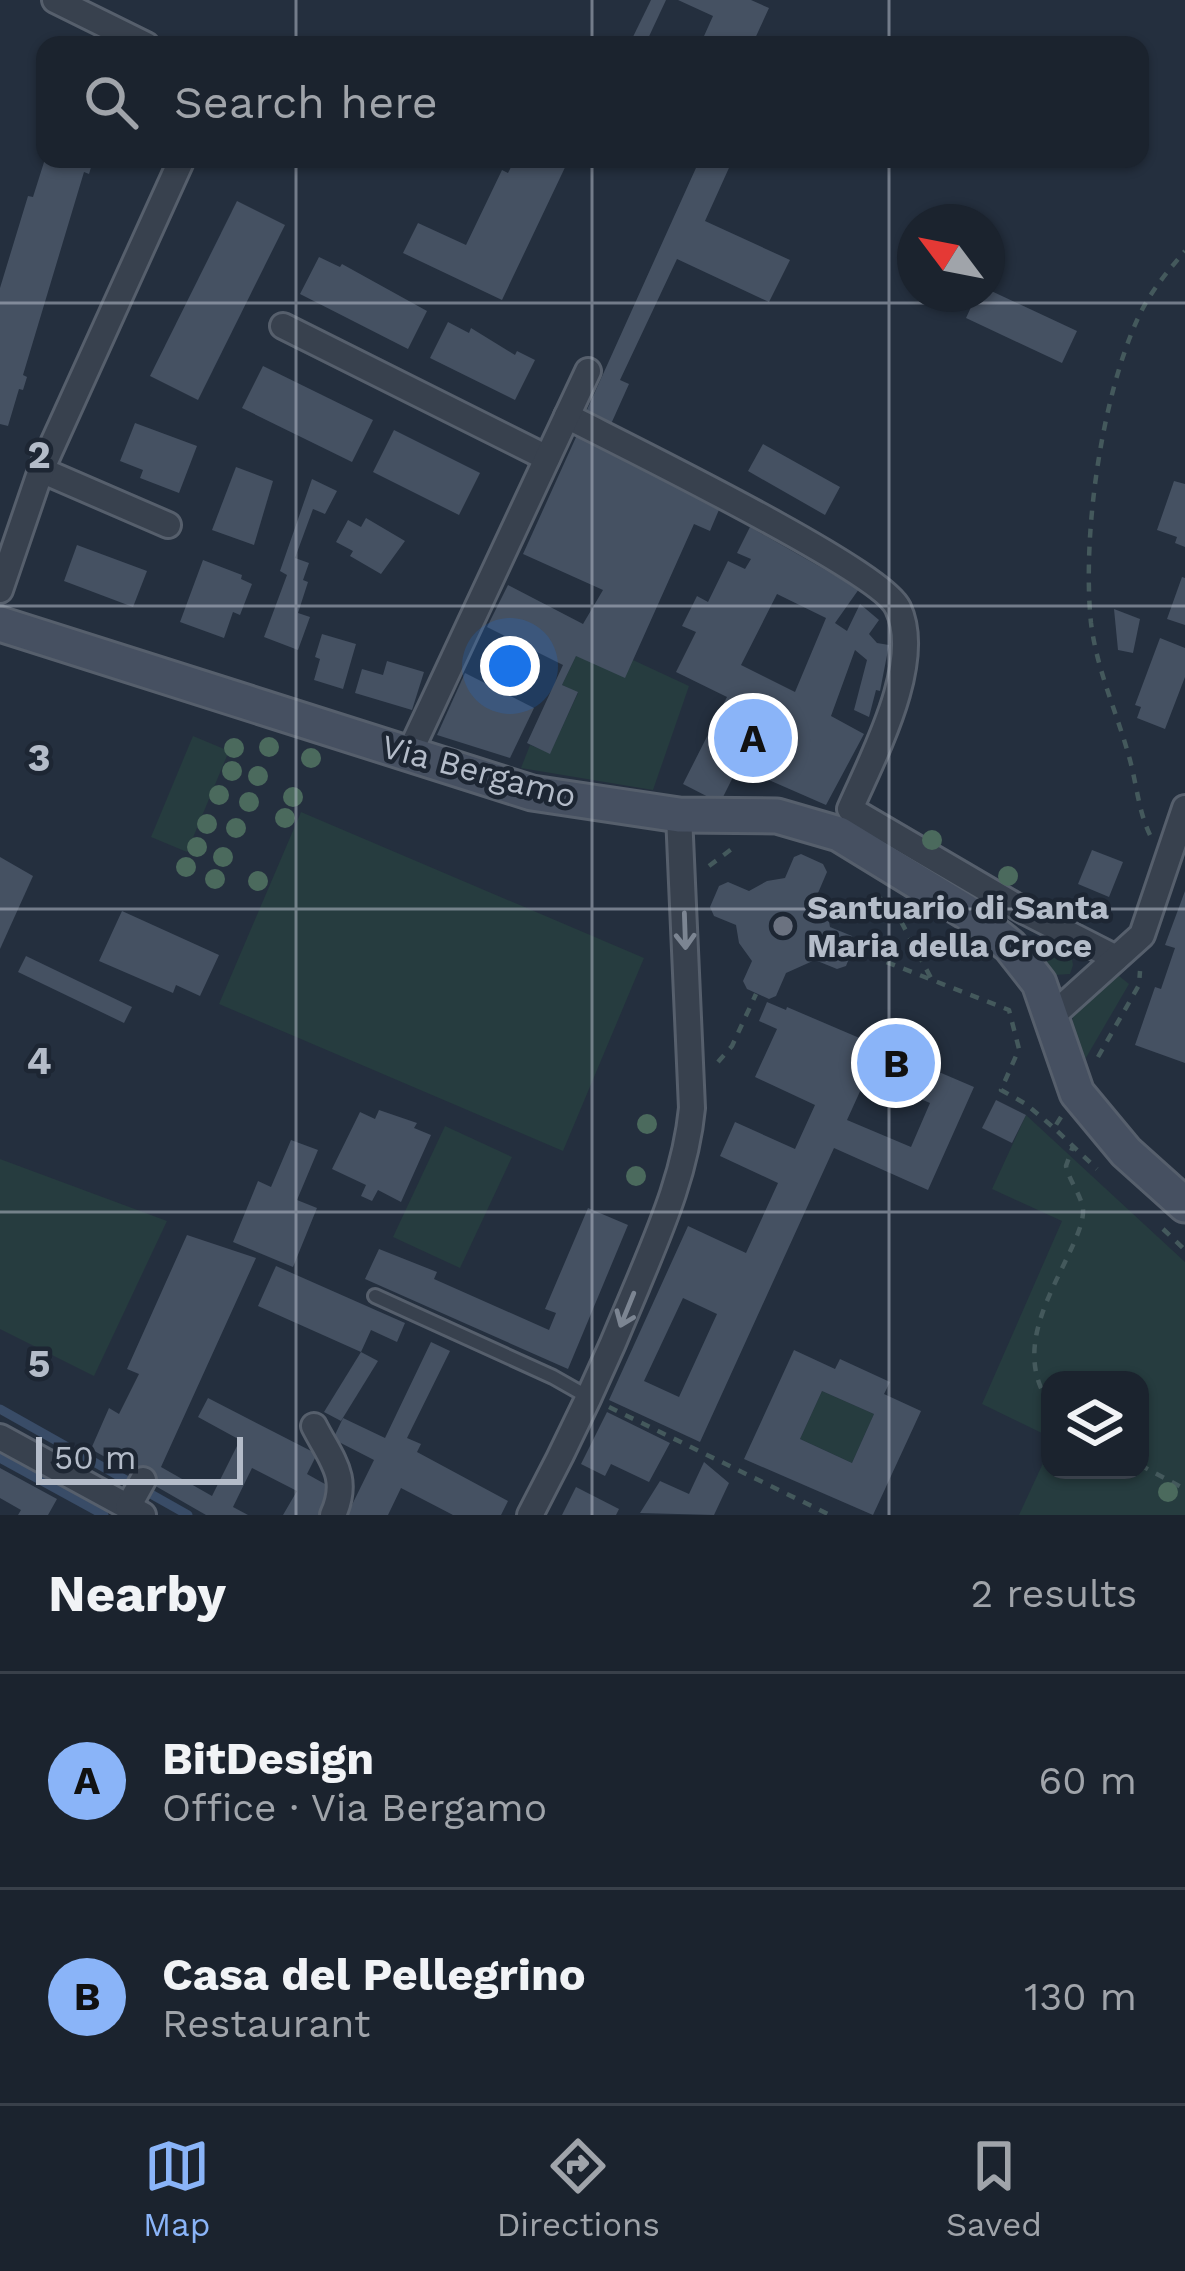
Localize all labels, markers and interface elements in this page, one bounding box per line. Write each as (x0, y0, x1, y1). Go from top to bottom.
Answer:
search box (36, 36, 1149, 168)
icon: search (78, 69, 144, 135)
text: Search here (174, 76, 438, 129)
north arrow (897, 204, 1005, 312)
text: 2 (27, 432, 51, 477)
your location (480, 636, 540, 696)
pin: A (714, 693, 792, 783)
street label: Via Bergamo (377, 726, 581, 816)
text: 3 (27, 735, 51, 780)
place label: Santuario di Santa Maria della Croce (807, 888, 1109, 965)
one-way arrow (674, 911, 697, 950)
marker: Santuario di Santa Maria della Croce (770, 913, 796, 939)
pin: B (857, 1018, 935, 1108)
text: 4 (26, 1038, 52, 1083)
one-way arrow (615, 1290, 636, 1327)
text: 5 (28, 1341, 50, 1386)
map controls (1041, 1371, 1149, 1479)
button: layers (1041, 1371, 1149, 1479)
scale bar (36, 1431, 243, 1484)
text: 50 m (54, 1438, 136, 1477)
text: Nearby (48, 1564, 226, 1623)
text: 2 results (971, 1571, 1137, 1616)
text: BitDesign (162, 1732, 374, 1785)
text: A (74, 1758, 100, 1803)
text: 60 m (1039, 1758, 1137, 1803)
text: Office · Via Bergamo (162, 1785, 547, 1830)
text: Casa del Pellegrino (162, 1948, 586, 2001)
text: B (74, 1974, 100, 2019)
text: 130 m (1024, 1974, 1137, 2019)
text: Restaurant (162, 2001, 370, 2046)
tab: Map (143, 2133, 210, 2244)
tab: Directions (497, 2133, 660, 2244)
tab: Saved (946, 2133, 1042, 2244)

